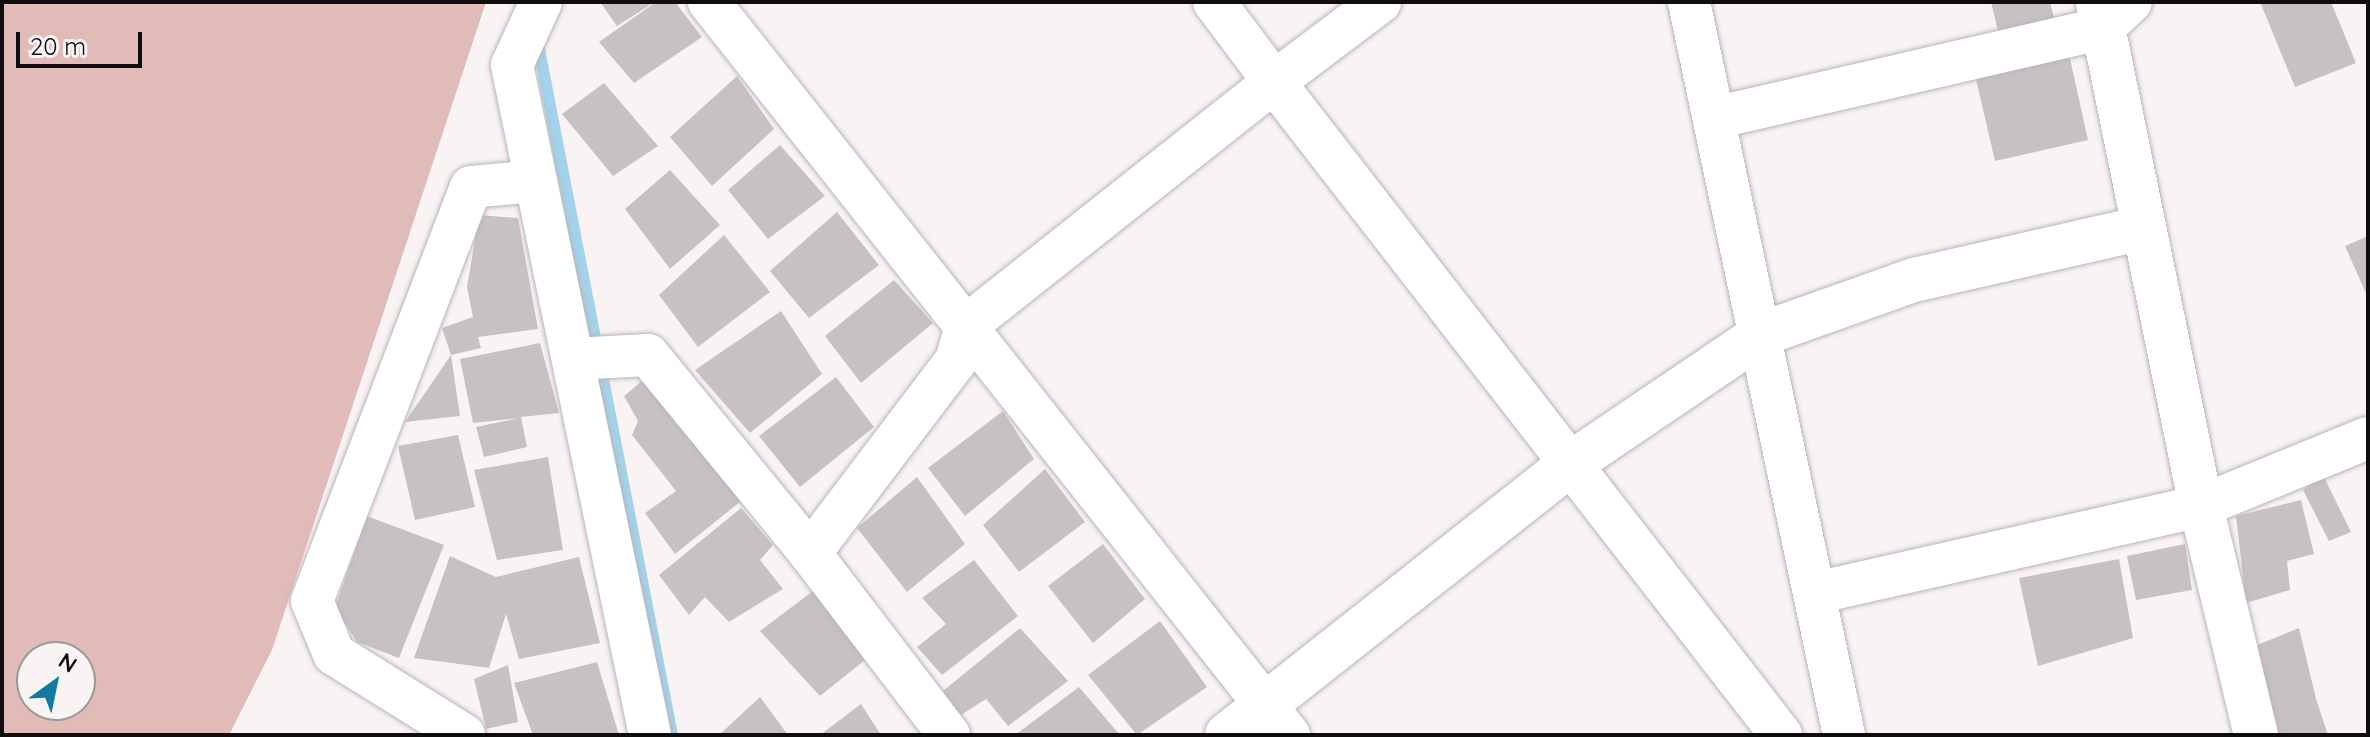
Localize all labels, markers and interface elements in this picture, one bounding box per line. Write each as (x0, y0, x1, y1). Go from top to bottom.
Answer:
scale bar (20, 16, 146, 66)
text: 20 m (30, 31, 86, 61)
north arrow (16, 641, 96, 721)
text: N (54, 646, 82, 679)

